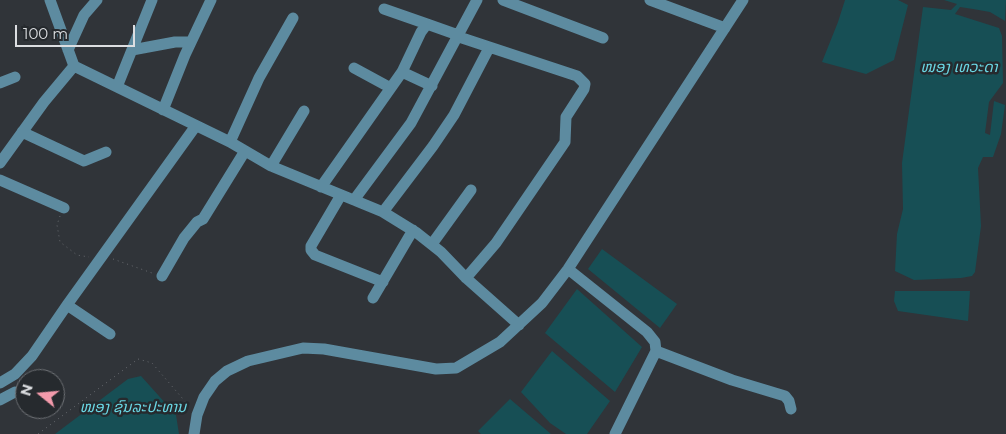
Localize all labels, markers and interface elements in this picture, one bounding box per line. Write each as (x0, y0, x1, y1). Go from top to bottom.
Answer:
scale bar (18, 15, 138, 47)
text: 100 m (23, 24, 68, 43)
water label: ໜອງ ເທວະດາ (920, 59, 998, 77)
north arrow (15, 369, 65, 419)
text: N (16, 382, 37, 398)
water label: ໜອງ ຊົນລະປະທານ (80, 399, 186, 417)

